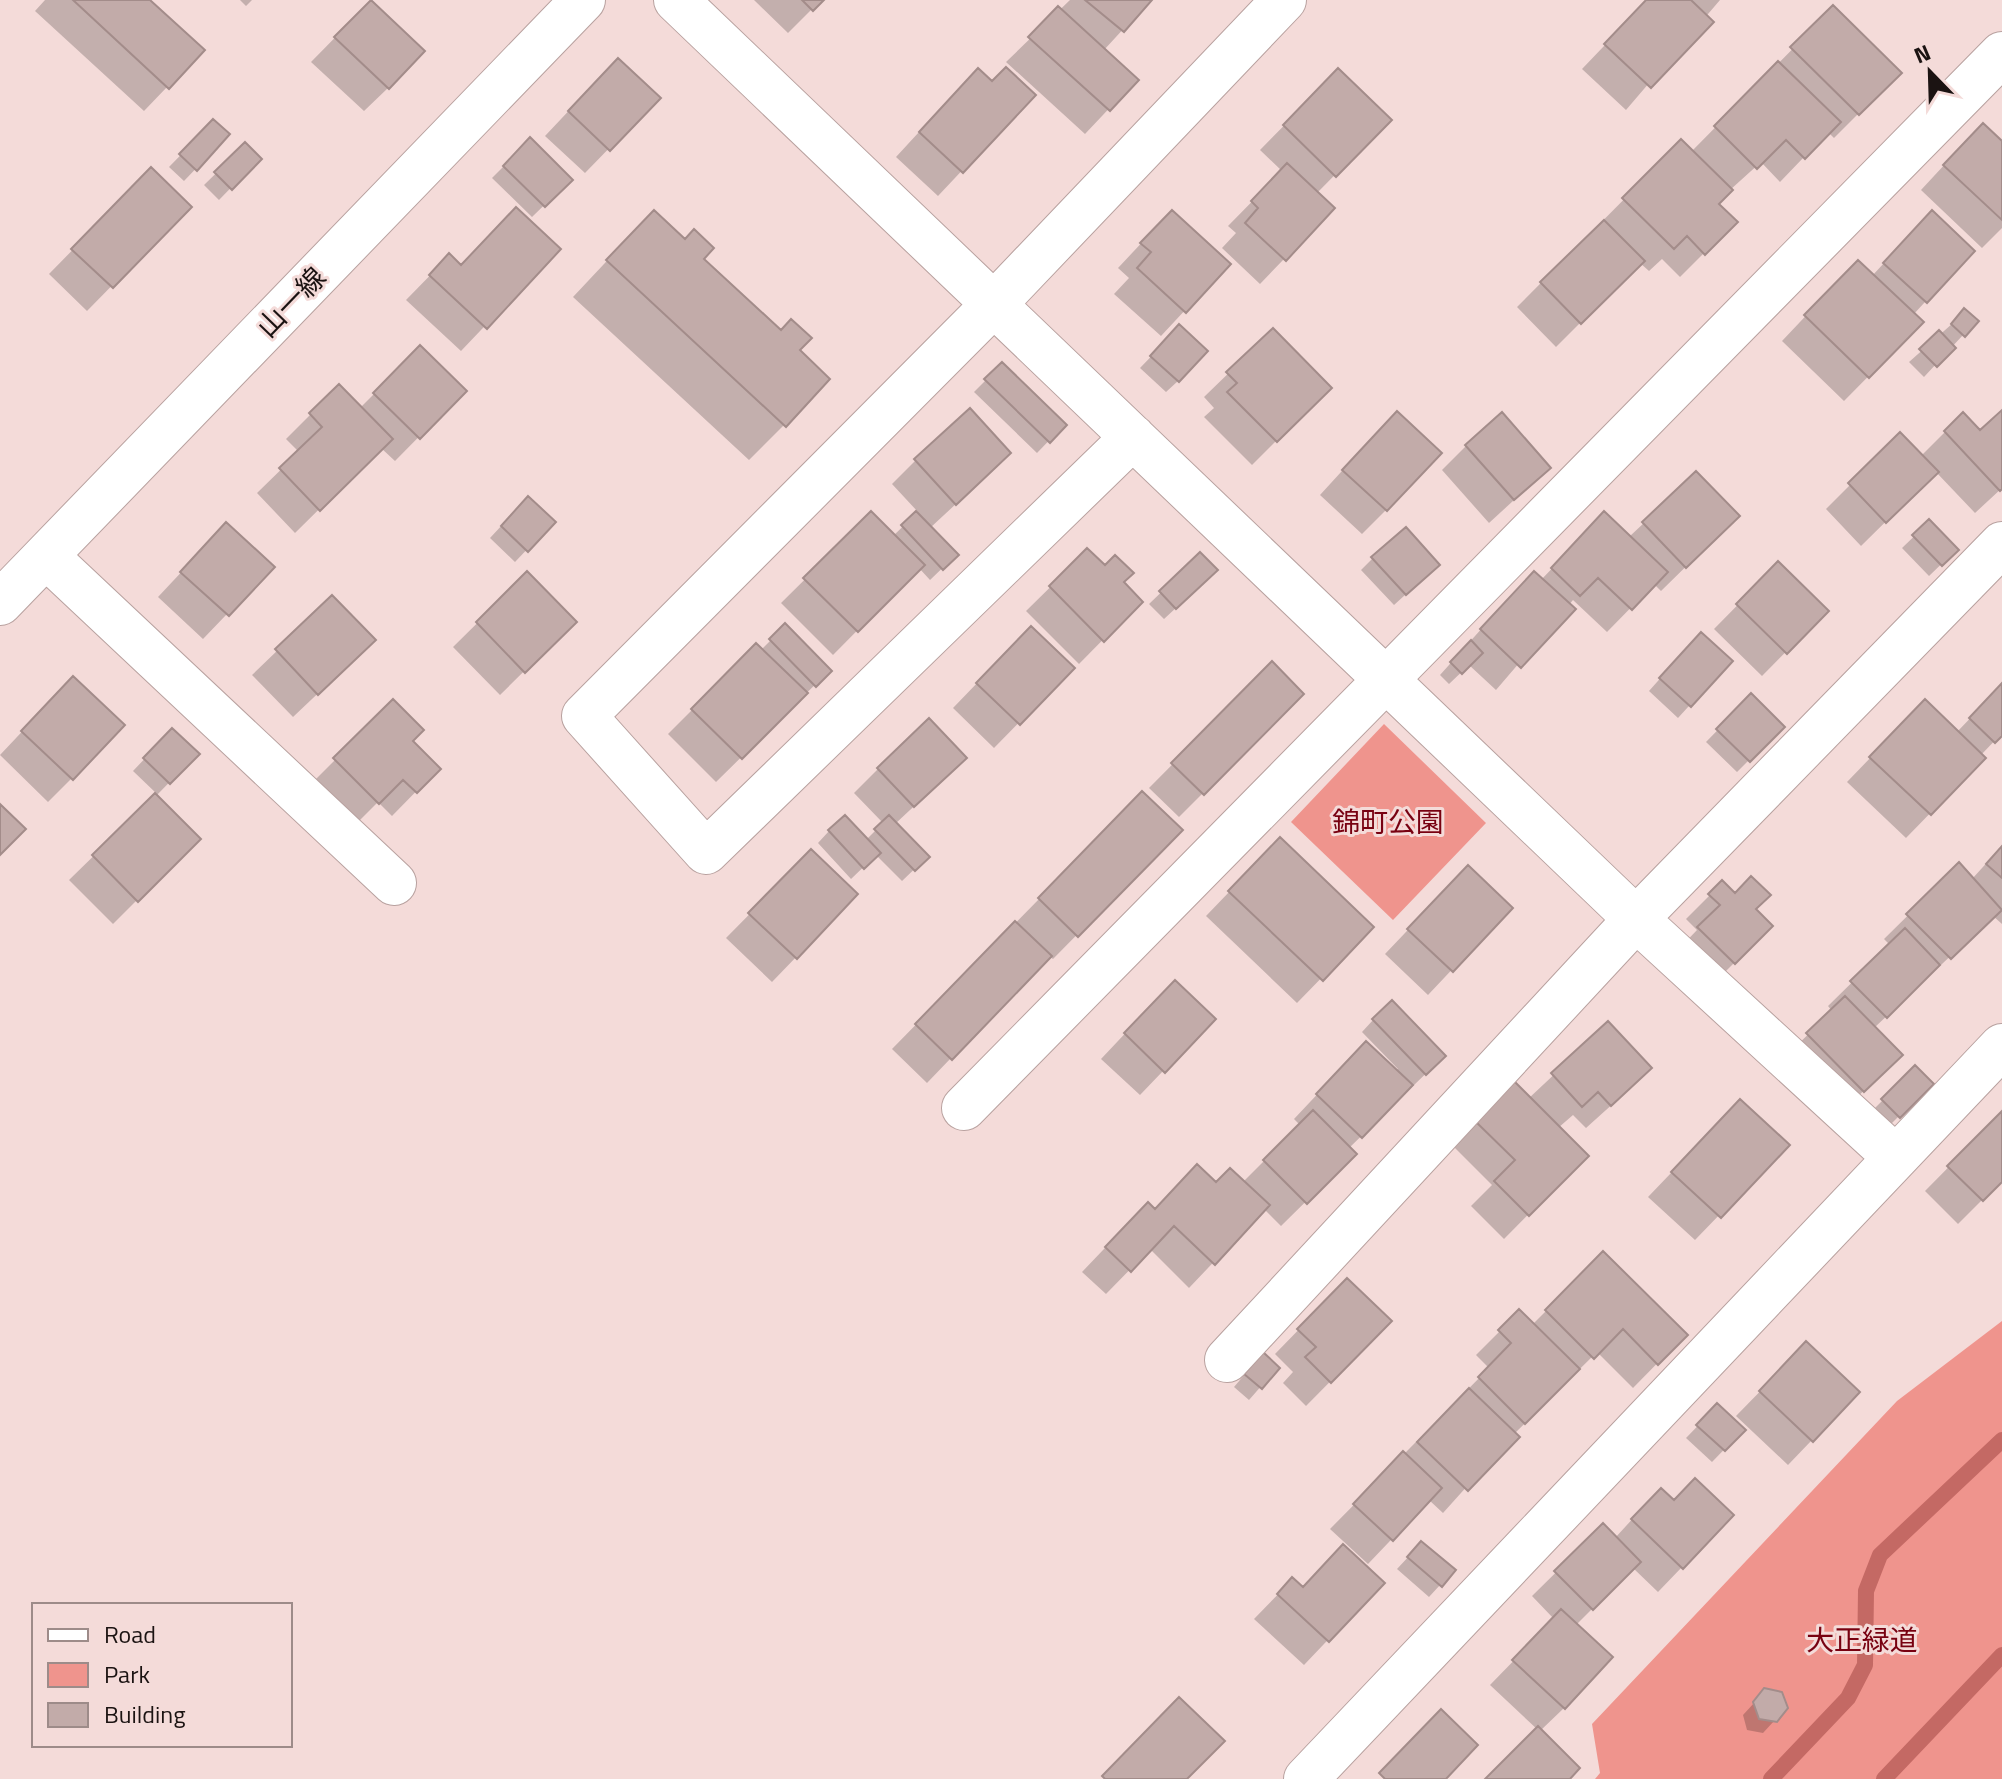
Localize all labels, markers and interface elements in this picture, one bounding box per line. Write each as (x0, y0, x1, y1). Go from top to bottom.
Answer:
north arrow (1890, 32, 1970, 112)
text: N (1909, 35, 1936, 72)
street label: 山一線 (246, 256, 335, 347)
park label: 錦町公園 (1332, 800, 1444, 843)
legend (32, 1603, 292, 1747)
text: Road (104, 1616, 156, 1652)
park label: 大正緑道 (1806, 1618, 1918, 1661)
text: Park (104, 1656, 150, 1692)
text: Building (104, 1696, 186, 1732)

